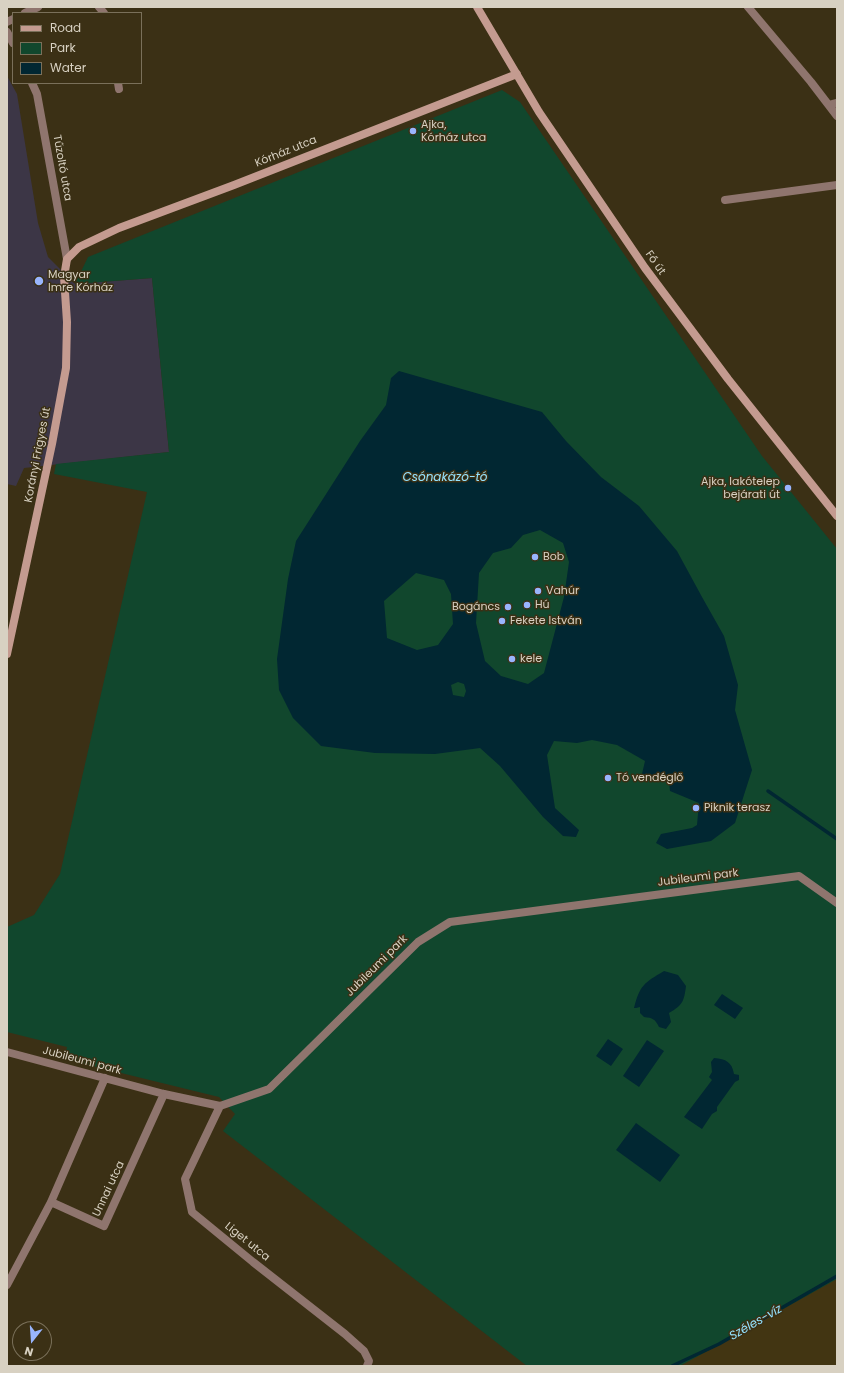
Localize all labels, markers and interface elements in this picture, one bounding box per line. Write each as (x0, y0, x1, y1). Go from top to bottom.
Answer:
legend (12, 12, 142, 84)
text: Road (50, 19, 81, 36)
text: Park (50, 39, 76, 56)
text: Water (50, 59, 86, 76)
place label: Ajka, Kórház utca (421, 118, 486, 144)
marker: Ajka, Kórház utca (408, 126, 418, 136)
street label: Tűzoltó utca (50, 134, 74, 202)
street label: Kórház utca (253, 134, 319, 170)
street label: Fő út (642, 248, 668, 278)
place label: Magyar Imre Kórház (48, 268, 113, 294)
marker: Magyar Imre Kórház (33, 275, 45, 287)
street label: Korányi Frigyes út (22, 406, 54, 504)
water label: Csónakázó-tó (402, 471, 488, 485)
place label: Ajka, lakótelep bejárati út (701, 475, 780, 501)
marker: Ajka, lakótelep bejárati út (783, 483, 793, 493)
place label: Bob (543, 550, 564, 564)
marker: Bob (530, 552, 540, 562)
place label: Vahúr (546, 584, 579, 598)
marker: Vahúr (533, 586, 543, 596)
place label: Hú (535, 598, 550, 612)
place label: Bogáncs (452, 600, 500, 614)
marker: Hú (522, 600, 532, 610)
marker: Bogáncs (503, 602, 513, 612)
place label: Fekete István (510, 614, 582, 628)
marker: Fekete István (497, 616, 507, 626)
place label: kele (520, 652, 542, 666)
marker: kele (507, 654, 517, 664)
place label: Tó vendéglő (616, 771, 683, 785)
marker: Tó vendéglő (603, 773, 613, 783)
place label: Piknik terasz (704, 801, 770, 815)
marker: Piknik terasz (691, 803, 701, 813)
street label: Jubileumi park (657, 867, 739, 889)
street label: Jubileumi park (344, 933, 410, 999)
street label: Jubileumi park (41, 1044, 123, 1078)
street label: Unnai utca (90, 1159, 128, 1219)
street label: Liget utca (222, 1220, 272, 1264)
water label: Széles-víz (727, 1302, 785, 1344)
north arrow (12, 1321, 52, 1361)
text: N (22, 1343, 35, 1360)

